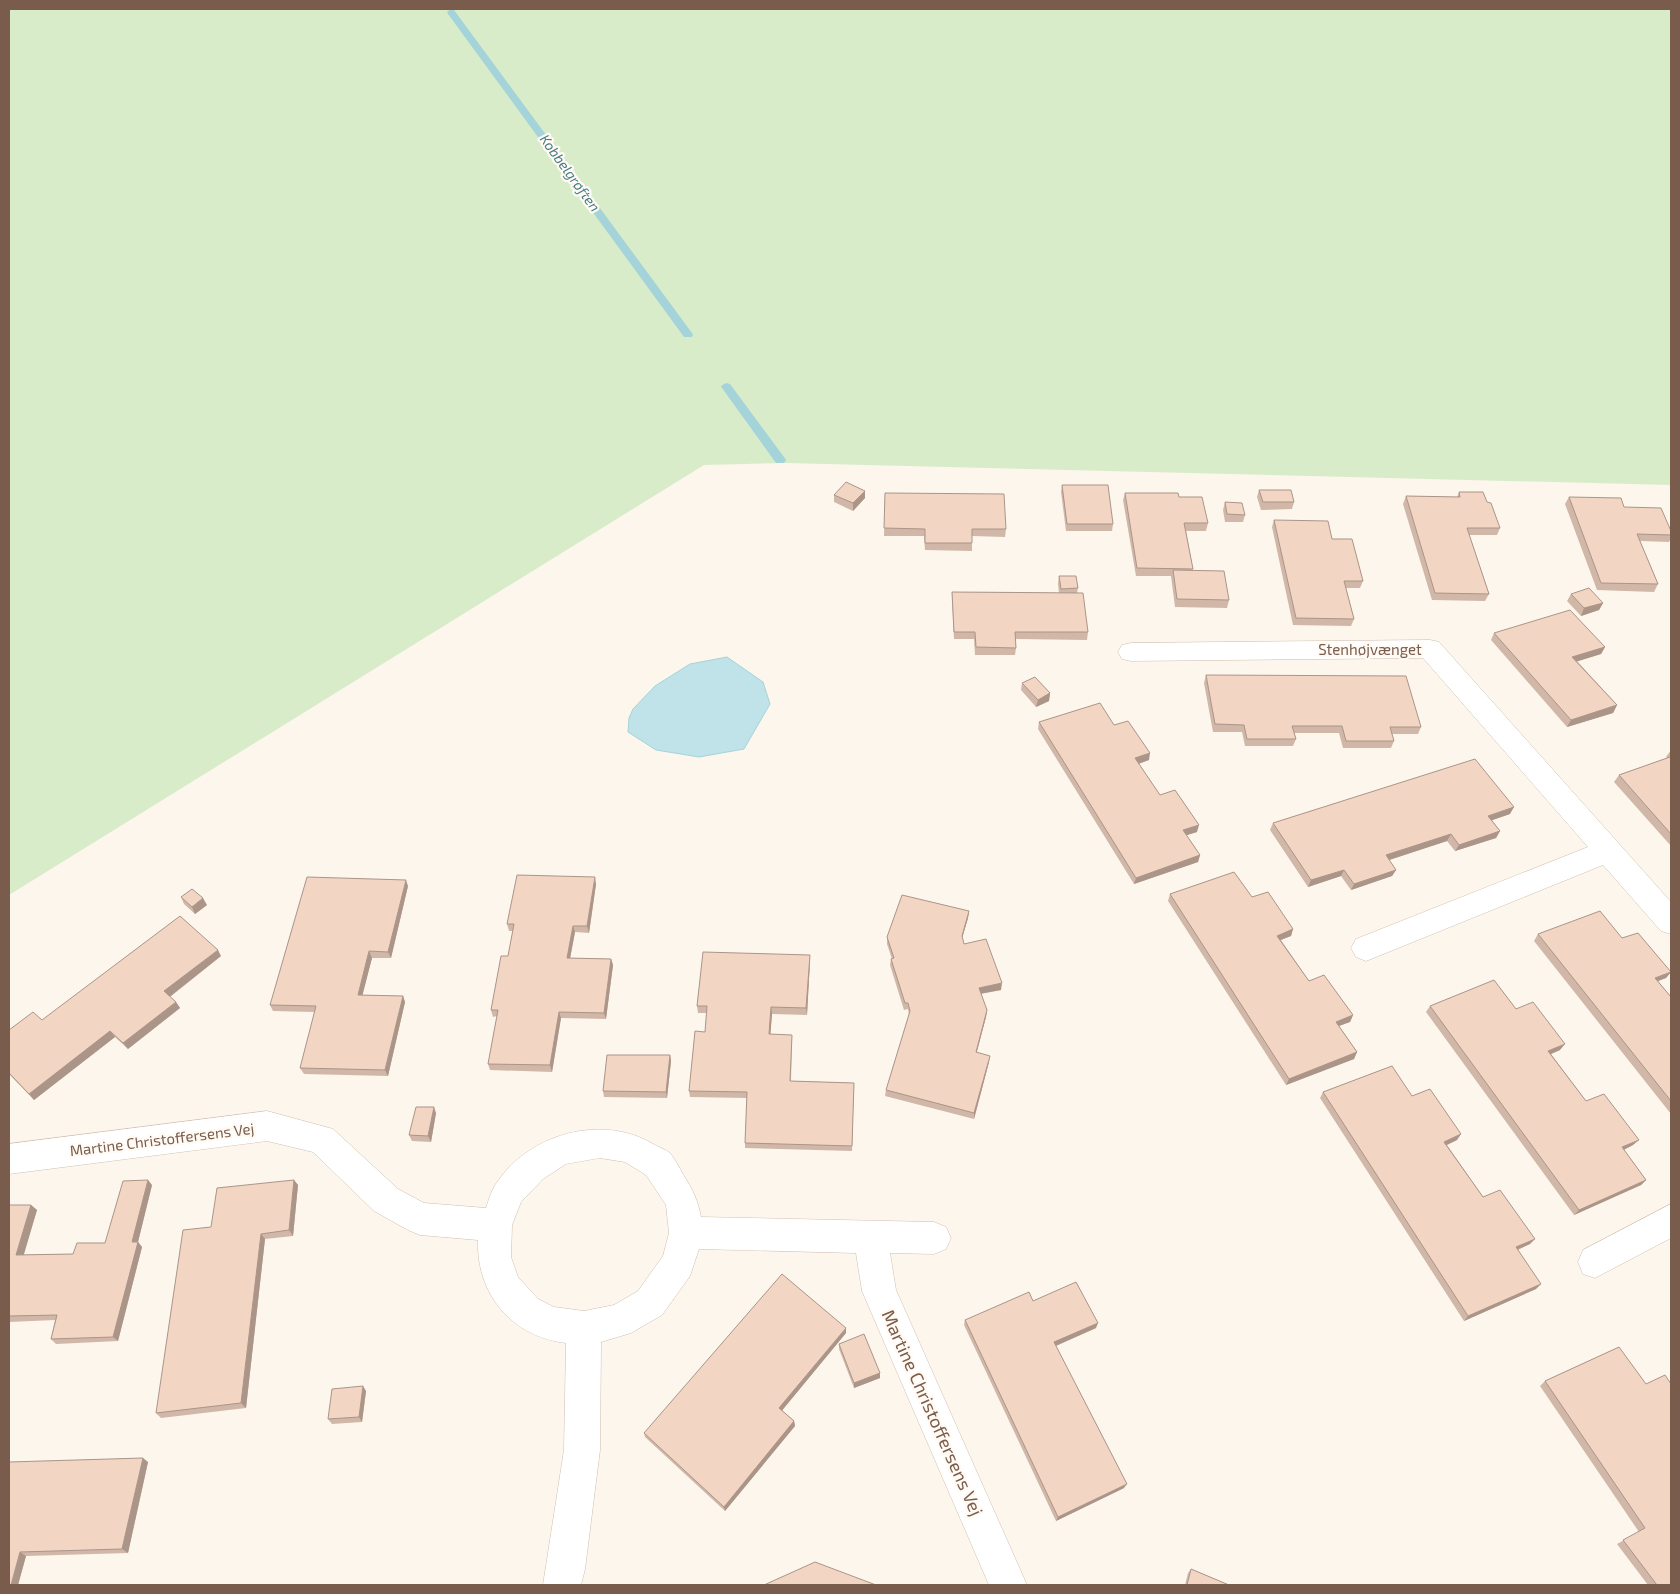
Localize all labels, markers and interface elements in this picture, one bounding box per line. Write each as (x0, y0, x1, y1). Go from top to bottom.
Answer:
water label: Kobbelgrøften (537, 131, 604, 215)
street label: Stenhøjvænget (1318, 640, 1422, 659)
street label: Martine Christoffersens Vej (69, 1119, 255, 1160)
street label: Martine Christoffersens Vej (878, 1306, 988, 1519)

